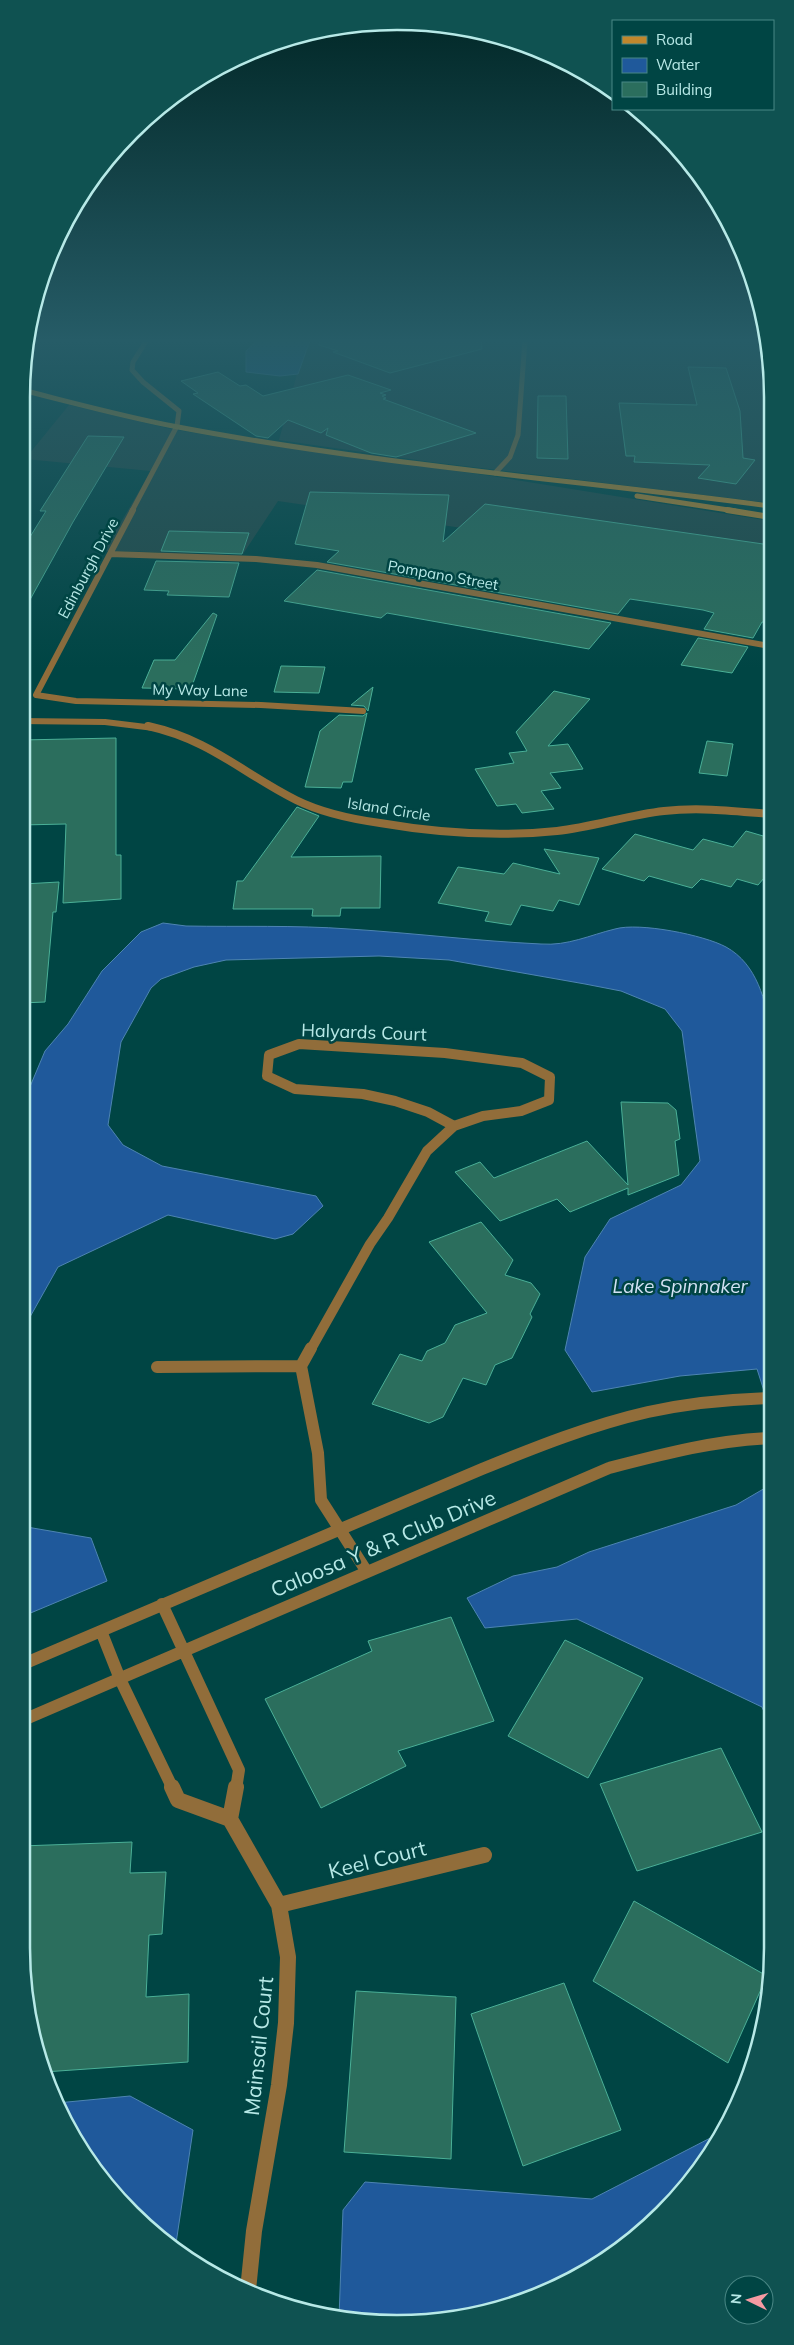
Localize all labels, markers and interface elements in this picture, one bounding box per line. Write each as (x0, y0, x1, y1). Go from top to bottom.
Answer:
legend (612, 20, 774, 110)
text: Road (656, 30, 693, 49)
text: Water (656, 55, 700, 74)
text: Building (656, 80, 712, 99)
street label: Edinburgh Drive (54, 514, 122, 622)
street label: Pompano Street (386, 556, 500, 594)
street label: My Way Lane (152, 680, 248, 700)
street label: Island Circle (346, 793, 432, 825)
street label: Halyards Court (301, 1018, 427, 1046)
water label: Lake Spinnaker (613, 1274, 748, 1298)
street label: Caloosa Y & R Club Drive (266, 1484, 500, 1602)
street label: Keel Court (325, 1834, 429, 1884)
street label: Mainsail Court (238, 1975, 278, 2117)
north arrow (724, 2275, 774, 2325)
text: N (727, 2293, 745, 2305)

